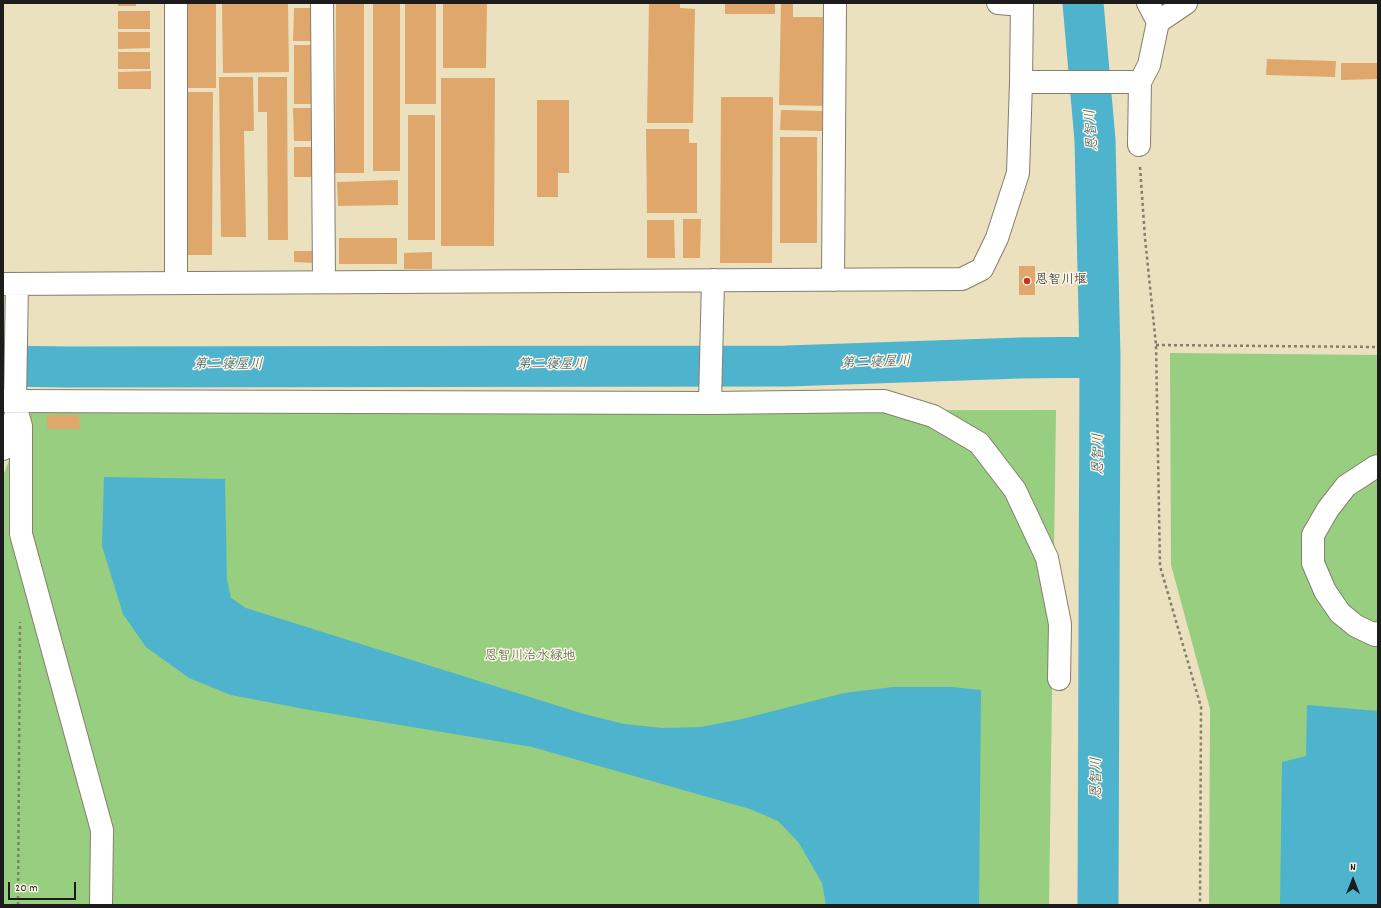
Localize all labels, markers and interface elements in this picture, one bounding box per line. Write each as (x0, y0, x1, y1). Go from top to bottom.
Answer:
water label: 恩智川 (1083, 108, 1103, 152)
place label: 恩智川堰 (1035, 273, 1087, 289)
marker: 恩智川堰 (1022, 276, 1032, 286)
water label: 第二寝屋川 (841, 354, 911, 374)
water label: 第二寝屋川 (193, 358, 263, 374)
water label: 第二寝屋川 (517, 358, 587, 374)
water label: 恩智川 (1092, 433, 1108, 475)
park label: 恩智川治水緑地 (485, 649, 575, 665)
water label: 恩智川 (1090, 757, 1106, 799)
north arrow (1333, 860, 1373, 900)
text: N (1350, 860, 1356, 876)
scale bar (10, 874, 78, 900)
text: 20 m (15, 880, 38, 897)

